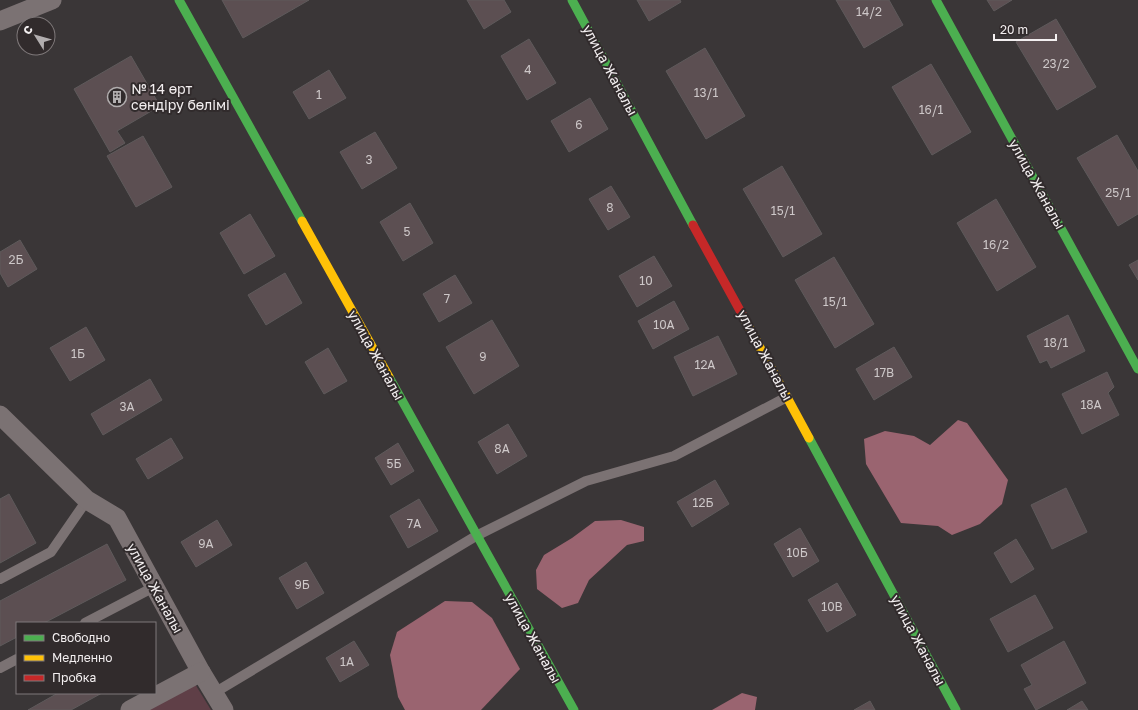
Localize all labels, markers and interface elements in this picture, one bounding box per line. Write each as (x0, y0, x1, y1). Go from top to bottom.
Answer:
house number: 14/2 (856, 4, 882, 19)
north arrow (16, 16, 56, 56)
scale bar (994, 16, 1056, 42)
street label: улица Жаналы (579, 21, 642, 118)
text: С (20, 22, 35, 37)
text: 20 m (1000, 22, 1028, 37)
house number: 23/2 (1043, 56, 1069, 71)
house number: 4 (524, 62, 532, 77)
place label: № 14 өрт сөндіру бөлімі (131, 80, 230, 113)
house number: 13/1 (694, 85, 718, 100)
building icon: № 14 өрт сөндіру бөлімі (106, 86, 128, 108)
house number: 1 (316, 87, 322, 102)
house number: 16/1 (919, 102, 944, 117)
house number: 6 (575, 117, 583, 132)
street label: улица Жаналы (1006, 136, 1069, 232)
house number: 3 (365, 152, 373, 167)
house number: 25/1 (1105, 185, 1131, 200)
house number: 8 (606, 200, 614, 215)
house number: 15/1 (771, 203, 795, 218)
house number: 5 (404, 224, 411, 239)
house number: 16/2 (983, 237, 1009, 252)
house number: 2Б (9, 252, 23, 267)
house number: 10 (639, 273, 653, 288)
house number: 7 (444, 291, 450, 306)
house number: 15/1 (823, 294, 847, 309)
street label: улица Жаналы (734, 306, 797, 403)
street label: улица Жаналы (345, 307, 408, 403)
house number: 10А (653, 317, 675, 332)
house number: 18/1 (1044, 335, 1069, 350)
house number: 1Б (71, 346, 85, 361)
house number: 9 (479, 349, 487, 364)
house number: 12А (695, 357, 715, 372)
house number: 17В (874, 365, 894, 380)
house number: 18А (1080, 397, 1102, 412)
house number: 3А (119, 399, 135, 414)
house number: 8А (494, 441, 510, 456)
house number: 5Б (387, 456, 401, 471)
house number: 12Б (693, 495, 713, 510)
house number: 7А (407, 516, 421, 531)
house number: 9А (198, 536, 214, 551)
street label: улица Жаналы (124, 540, 187, 636)
house number: 10Б (786, 545, 808, 560)
house number: 9Б (294, 577, 310, 592)
street label: улица Жаналы (502, 590, 565, 686)
street label: улица Жаналы (887, 591, 950, 688)
house number: 10В (821, 599, 843, 614)
legend (16, 622, 156, 694)
text: Свободно (52, 630, 110, 645)
text: Медленно (52, 650, 112, 665)
house number: 1А (340, 654, 354, 669)
text: Пробка (52, 670, 96, 685)

